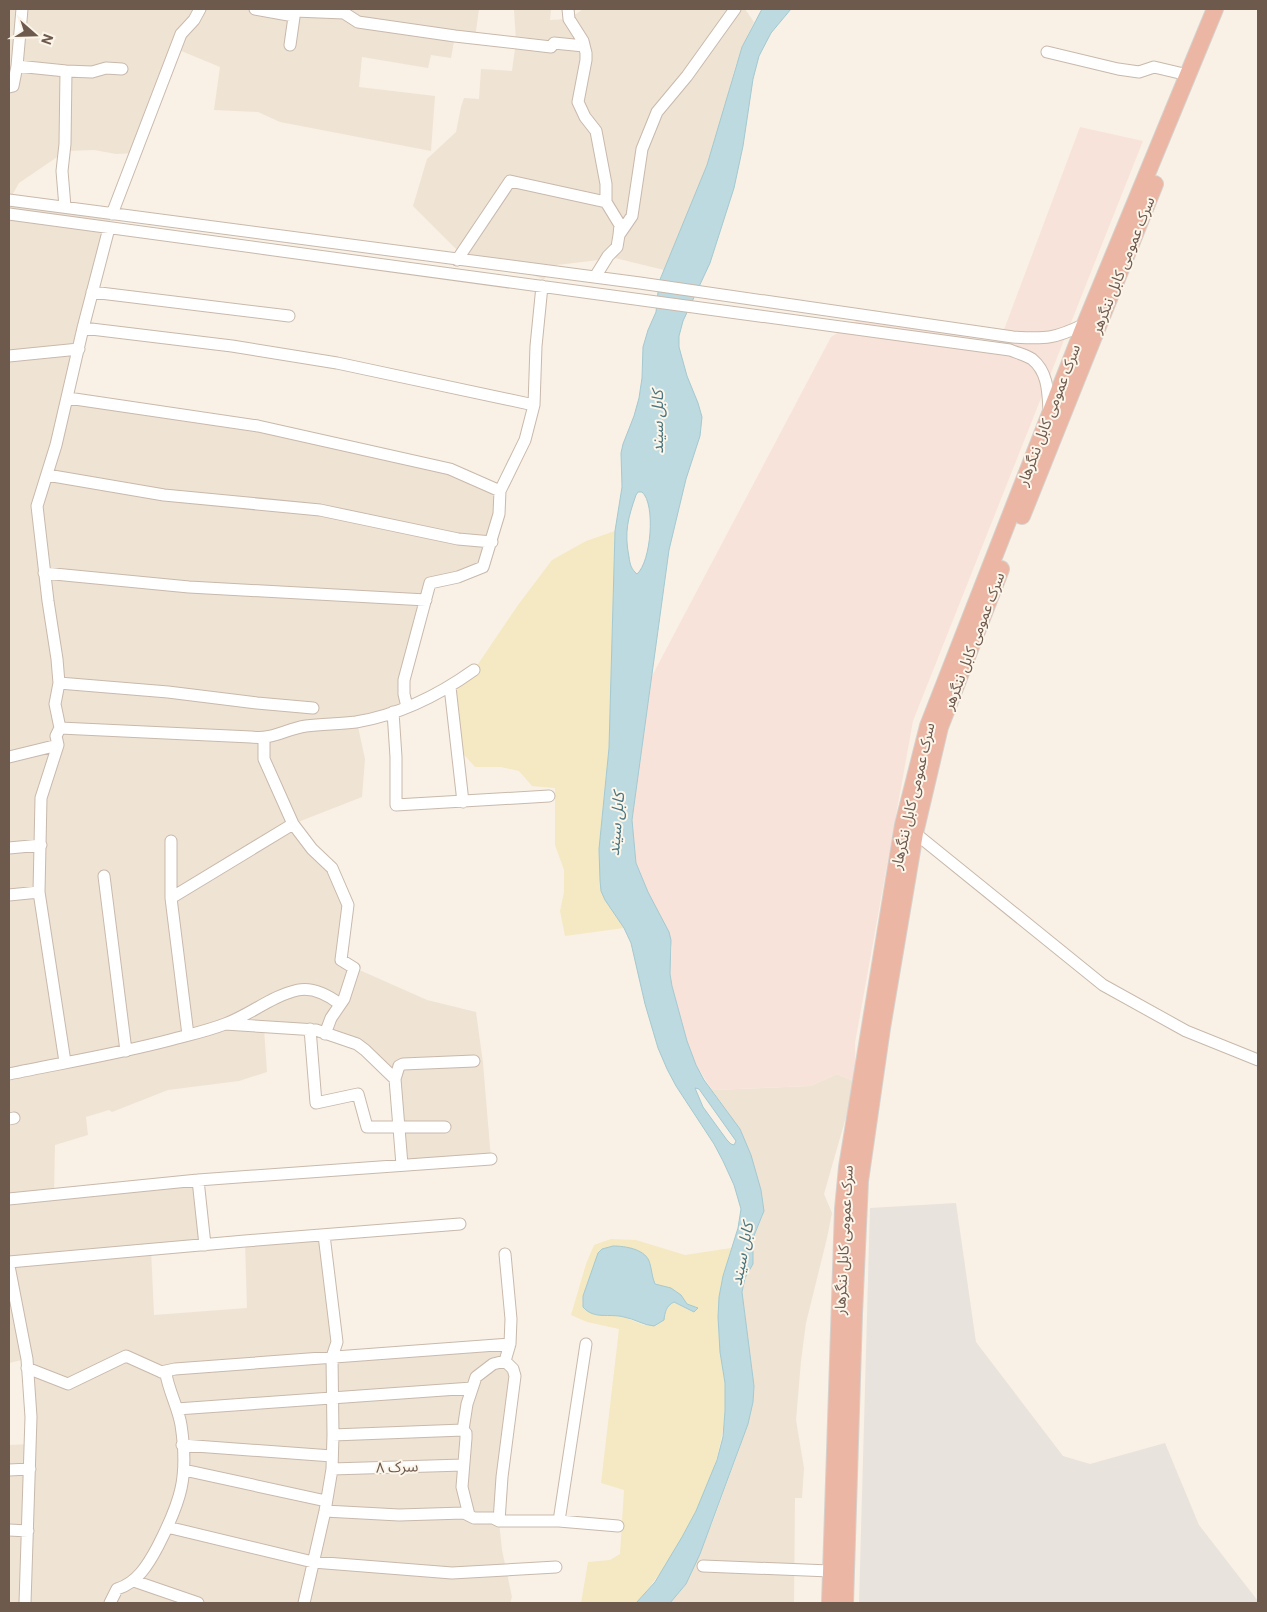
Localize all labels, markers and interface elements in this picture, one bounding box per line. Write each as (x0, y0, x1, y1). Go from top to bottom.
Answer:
north arrow (10, 10, 60, 60)
text: N (38, 32, 56, 47)
street label: سرک عمومی کابل ننگرهر (1087, 194, 1159, 337)
street label: سرک عمومی کابل ننگرهار (1013, 342, 1084, 489)
water label: کابل سيند (648, 387, 667, 454)
street label: سرک عمومی کابل ننگرهر (939, 569, 1009, 713)
street label: سرک عمومی کابل ننگرهار (887, 721, 939, 872)
water label: کابل سيند (604, 788, 629, 857)
street label: سرک عمومی کابل ننگرهار (831, 1165, 857, 1316)
water label: کابل سيند (727, 1218, 758, 1287)
street label: سرک ۸ (375, 1457, 419, 1477)

